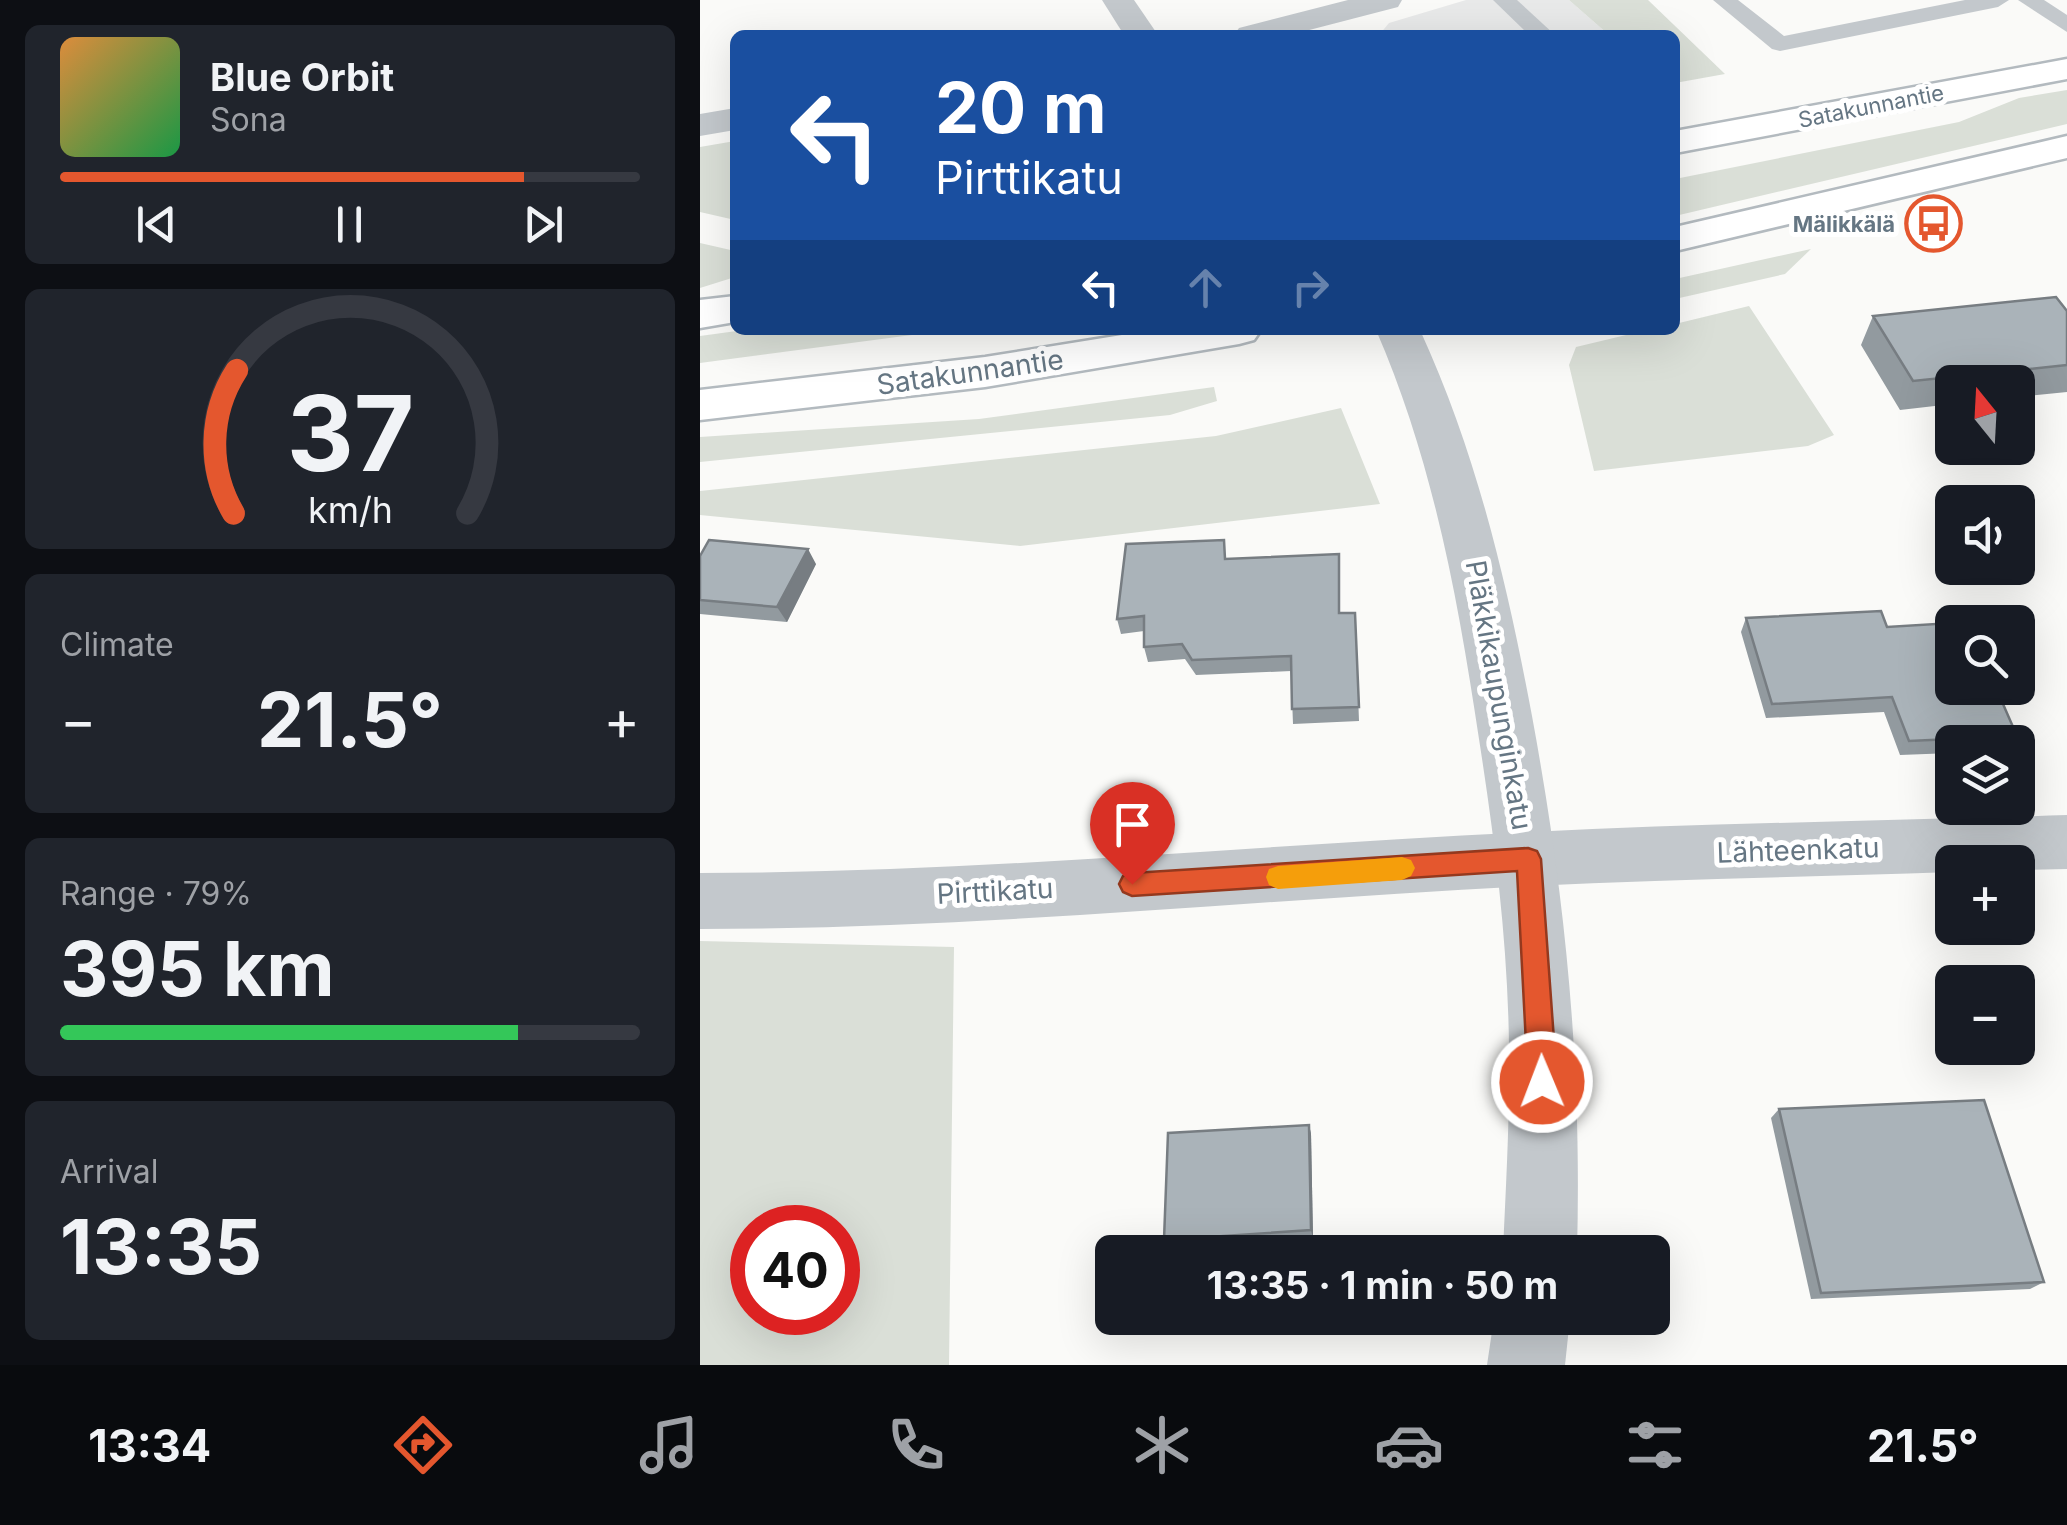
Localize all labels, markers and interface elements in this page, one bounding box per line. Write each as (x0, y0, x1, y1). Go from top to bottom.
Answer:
text: Blue Orbit (210, 54, 394, 100)
text: 20 m (935, 65, 1107, 150)
icon: left (770, 70, 900, 200)
street label: Satakunnantie (1796, 79, 1946, 133)
text: Sona (210, 100, 287, 139)
text: Pirttikatu (935, 150, 1123, 205)
bus stop icon: Mälikkälä (1904, 194, 1964, 254)
icon: previous (129, 197, 184, 252)
icon: pause (322, 197, 377, 252)
icon: next (516, 197, 571, 252)
place label: Mälikkälä (1793, 211, 1895, 237)
icon: left (1073, 260, 1128, 315)
icon: ahead (1178, 260, 1233, 315)
icon: right (1283, 260, 1338, 315)
street label: Satakunnantie (874, 342, 1066, 402)
north arrow (1935, 365, 2035, 465)
map controls (1935, 365, 2035, 1065)
text: 37 (286, 370, 414, 496)
button: sound (1935, 485, 2035, 585)
text: km/h (308, 488, 392, 532)
street label: Pläkkikaupunginkatu (1459, 558, 1539, 832)
button: search (1935, 605, 2035, 705)
text: Climate (60, 625, 174, 664)
text: 21.5° (257, 674, 443, 765)
text: − (60, 687, 96, 753)
text: + (604, 687, 640, 753)
button: layers (1935, 725, 2035, 825)
pin (1090, 782, 1175, 885)
icon: arrive (1105, 797, 1160, 852)
street label: Lähteenkatu (1716, 830, 1880, 870)
button: + (1935, 845, 2035, 945)
street label: Pirttikatu (936, 871, 1054, 911)
text: Range · 79% (60, 874, 252, 913)
text: 395 km (60, 923, 335, 1014)
button: − (1935, 965, 2035, 1065)
position arrow (1490, 1030, 1594, 1134)
text: Arrival (60, 1152, 158, 1191)
text: 13:35 (60, 1201, 262, 1292)
speed limit sign: 40 (730, 1205, 860, 1335)
text: 13:35 · 1 min · 50 m (1207, 1262, 1558, 1308)
icon: directions (388, 1410, 458, 1480)
icon: music (634, 1410, 704, 1480)
icon: phone (881, 1410, 951, 1480)
icon: climate (1127, 1410, 1197, 1480)
icon: car (1374, 1410, 1444, 1480)
icon: filters (1620, 1410, 1690, 1480)
text: 13:34 (88, 1418, 211, 1473)
text: 21.5° (1867, 1418, 1979, 1473)

